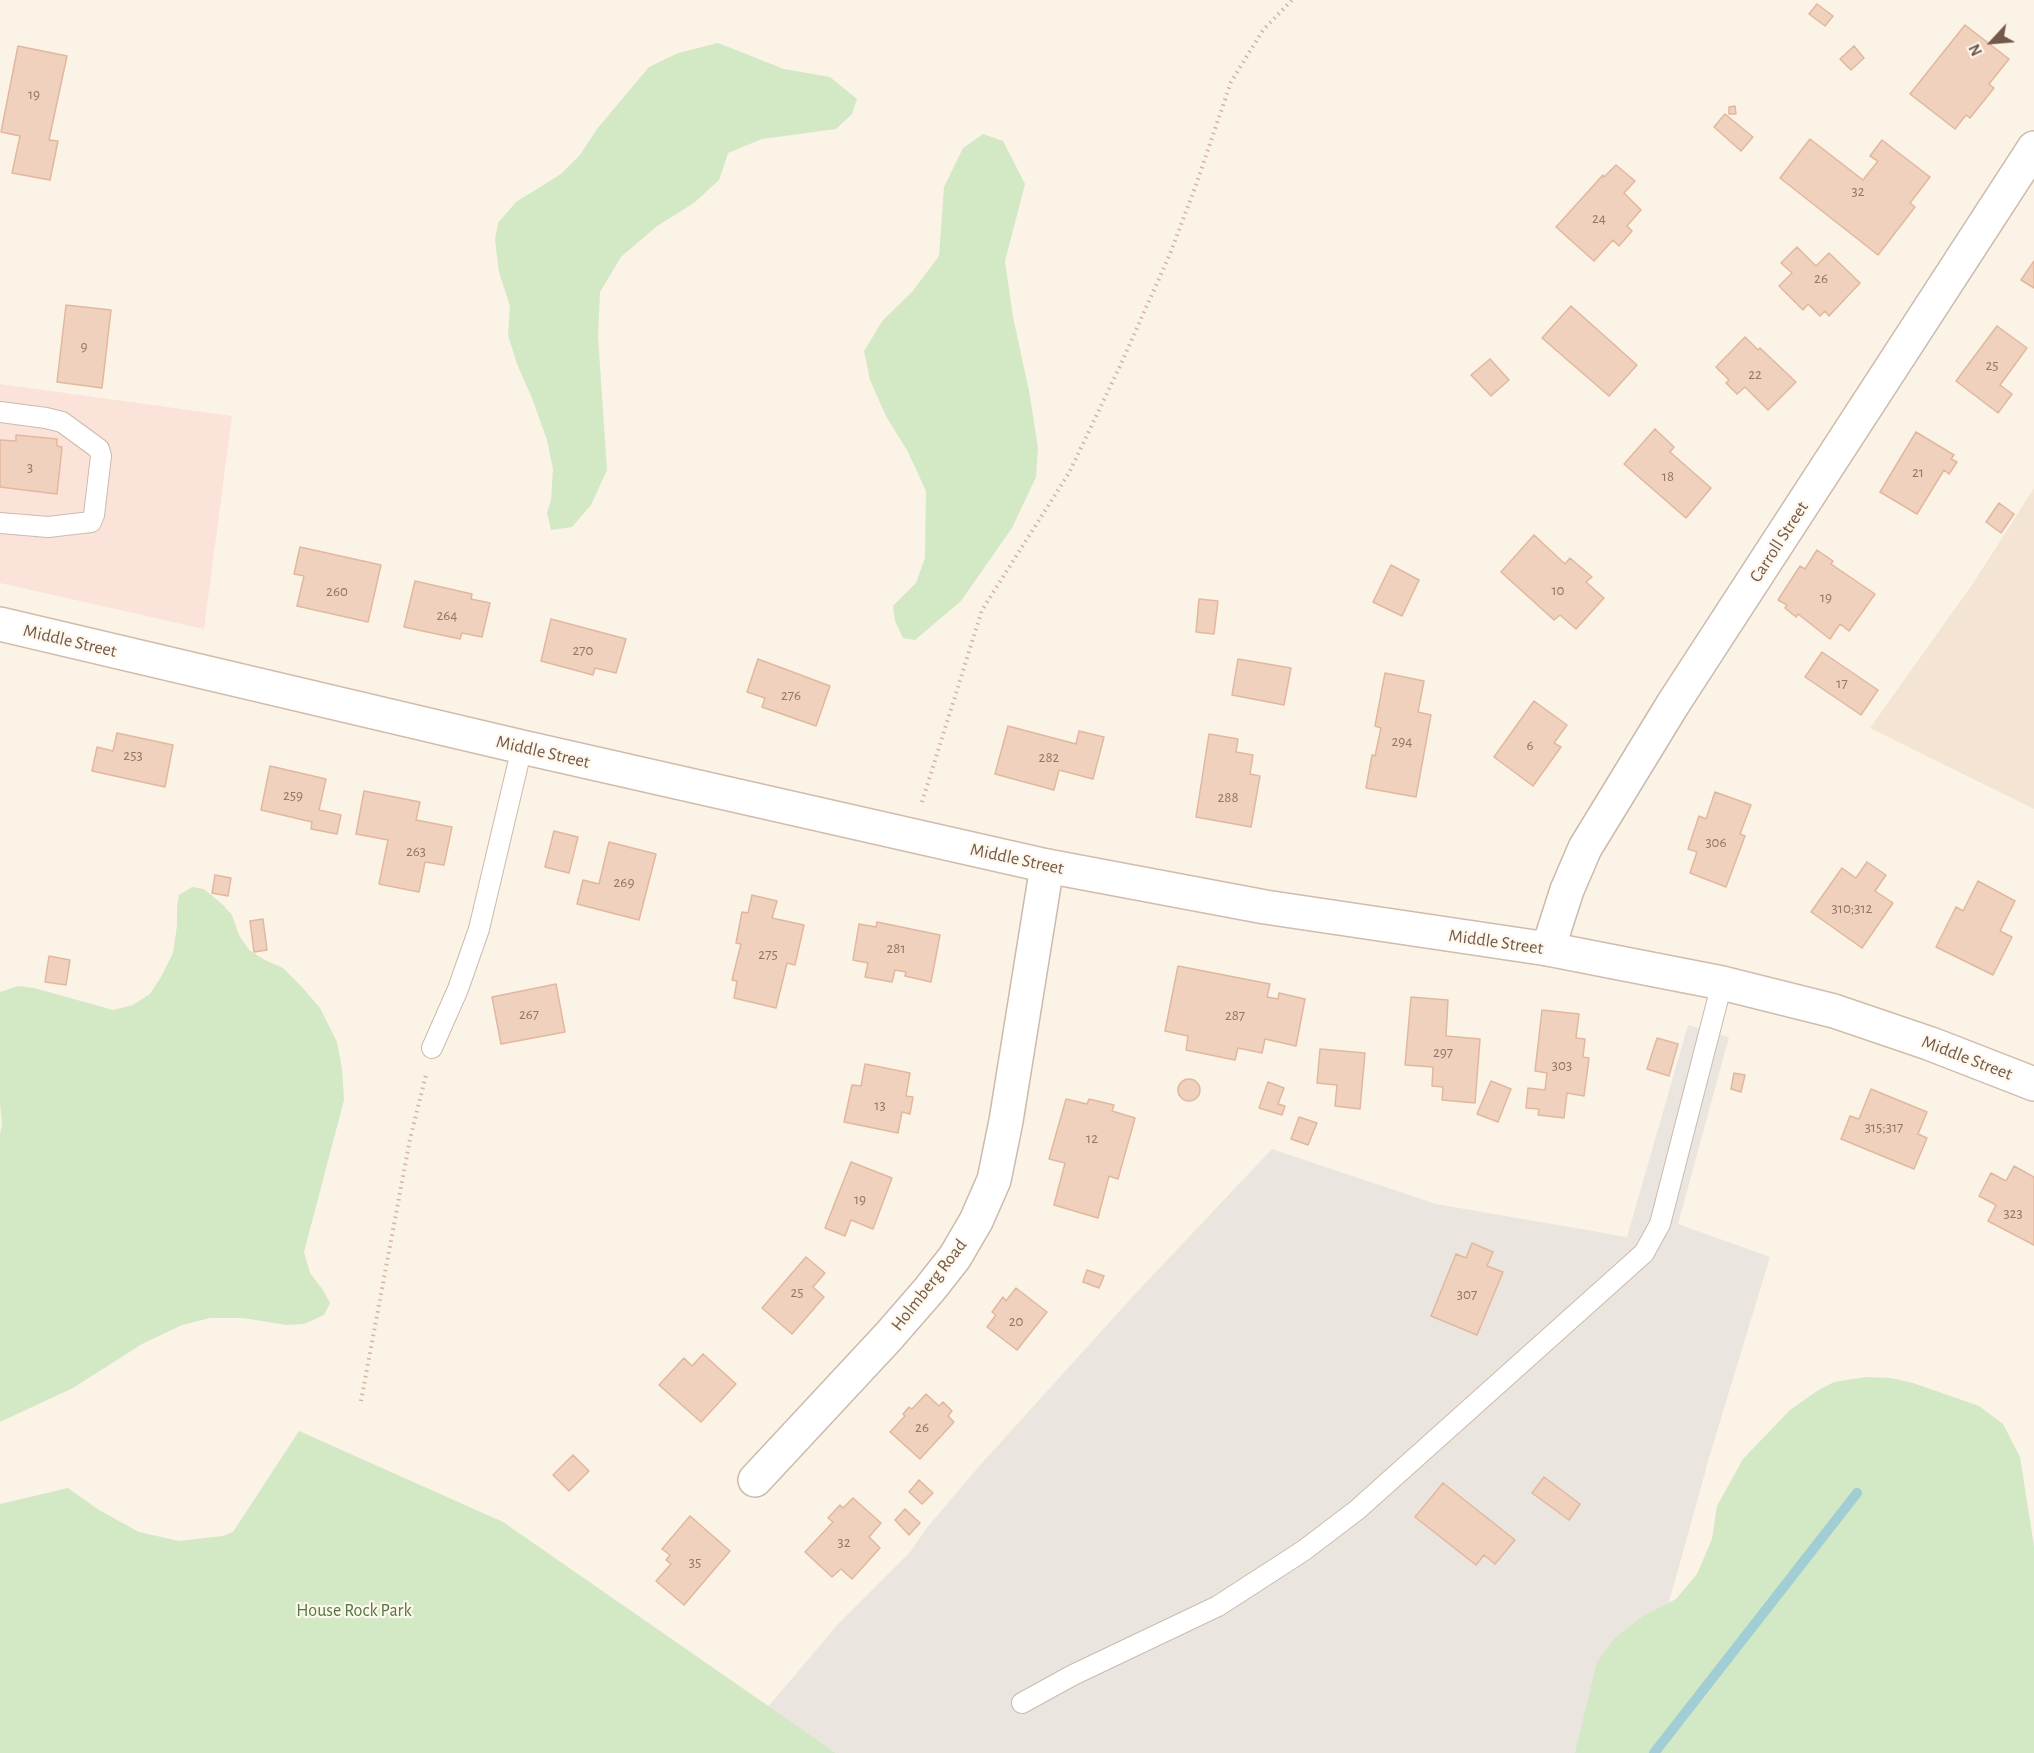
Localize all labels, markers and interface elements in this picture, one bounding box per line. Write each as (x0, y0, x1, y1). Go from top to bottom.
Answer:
north arrow (1962, 12, 2022, 72)
text: N (1966, 41, 1985, 58)
house number: 19 (28, 85, 40, 103)
house number: 32 (1851, 182, 1865, 200)
house number: 24 (1592, 209, 1606, 227)
house number: 26 (1814, 269, 1828, 287)
house number: 9 (80, 337, 88, 355)
house number: 25 (1985, 356, 1999, 374)
house number: 22 (1748, 365, 1762, 383)
house number: 3 (27, 458, 33, 476)
house number: 21 (1912, 463, 1924, 481)
house number: 18 (1662, 467, 1674, 485)
street label: Carroll Street (1745, 497, 1813, 587)
house number: 10 (1551, 581, 1565, 599)
house number: 260 (326, 582, 348, 600)
house number: 19 (1820, 588, 1832, 606)
house number: 264 (436, 606, 458, 624)
street label: Middle Street (21, 620, 119, 662)
house number: 270 (573, 641, 593, 659)
house number: 17 (1836, 674, 1848, 692)
house number: 276 (781, 686, 801, 704)
street label: Middle Street (494, 731, 592, 773)
house number: 294 (1391, 732, 1413, 750)
house number: 6 (1526, 736, 1534, 754)
house number: 253 (123, 746, 143, 764)
house number: 282 (1039, 748, 1059, 766)
house number: 259 (283, 786, 303, 804)
house number: 288 (1217, 788, 1239, 806)
house number: 306 (1705, 833, 1727, 851)
street label: Middle Street (968, 839, 1066, 879)
house number: 263 (406, 842, 426, 860)
house number: 269 (614, 873, 634, 891)
house number: 310;312 (1832, 899, 1872, 917)
street label: Middle Street (1447, 925, 1545, 959)
house number: 281 (886, 939, 906, 957)
house number: 275 (758, 945, 778, 963)
house number: 267 (519, 1005, 539, 1023)
house number: 287 (1225, 1006, 1245, 1024)
street label: Middle Street (1919, 1031, 2015, 1085)
house number: 297 (1433, 1043, 1453, 1061)
house number: 303 (1552, 1056, 1572, 1074)
house number: 13 (874, 1096, 886, 1114)
house number: 315;317 (1865, 1118, 1903, 1136)
house number: 12 (1086, 1129, 1098, 1147)
house number: 19 (854, 1190, 866, 1208)
house number: 323 (2003, 1204, 2023, 1222)
street label: Holmberg Road (886, 1235, 972, 1335)
house number: 25 (790, 1283, 804, 1301)
house number: 307 (1457, 1285, 1477, 1303)
house number: 20 (1009, 1312, 1023, 1330)
house number: 26 (915, 1418, 929, 1436)
house number: 32 (837, 1533, 851, 1551)
house number: 35 (689, 1553, 701, 1571)
park label: House Rock Park (296, 1600, 412, 1622)

